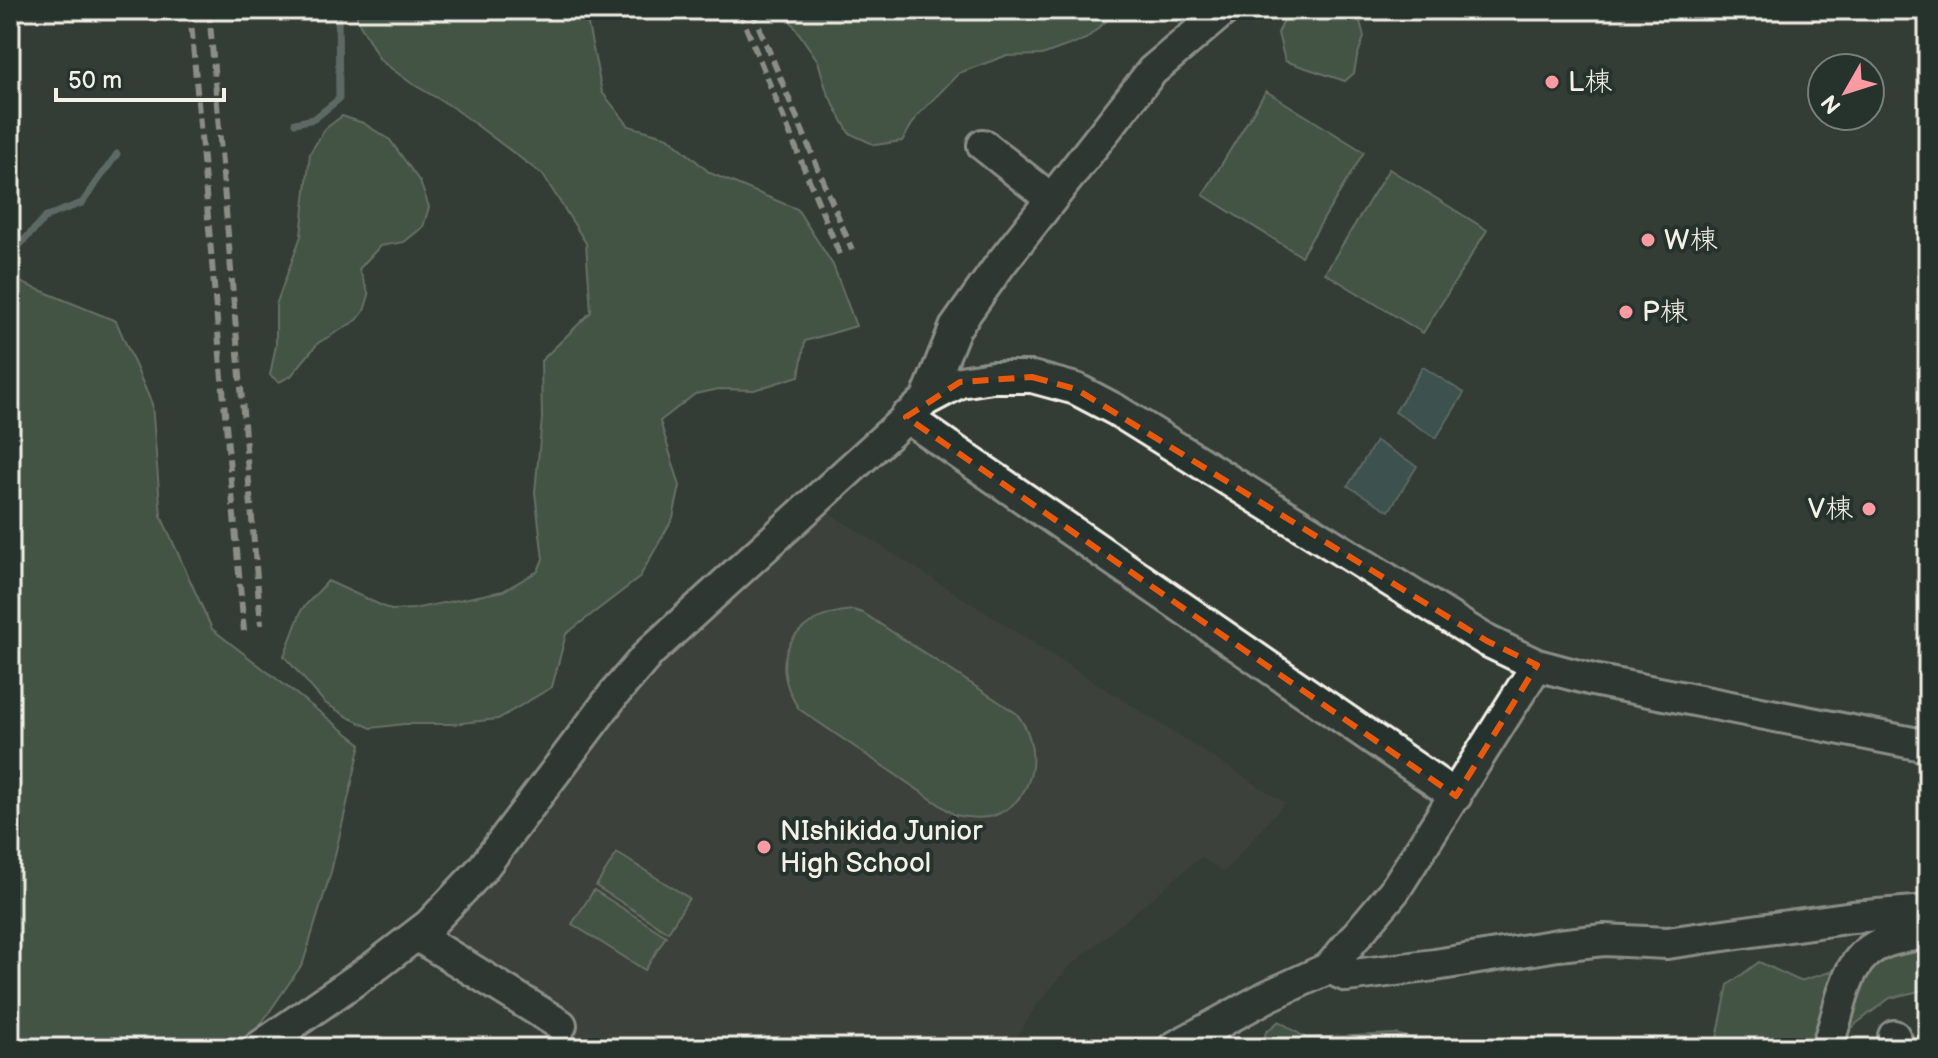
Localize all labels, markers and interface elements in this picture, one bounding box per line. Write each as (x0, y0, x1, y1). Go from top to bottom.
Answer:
scale bar (56, 52, 224, 102)
north arrow (1806, 52, 1886, 132)
text: 50 m (68, 66, 122, 95)
place label: L棟 (1568, 66, 1612, 99)
marker: L棟 (1543, 73, 1561, 91)
text: N (1816, 89, 1847, 119)
place label: W棟 (1664, 224, 1718, 257)
marker: W棟 (1639, 231, 1657, 249)
place label: P棟 (1642, 296, 1688, 329)
marker: P棟 (1617, 303, 1635, 321)
place label: V棟 (1808, 493, 1853, 526)
marker: V棟 (1860, 500, 1878, 518)
place label: NIshikida Junior High School (780, 815, 983, 880)
marker: NIshikida Junior High School (755, 838, 773, 856)

